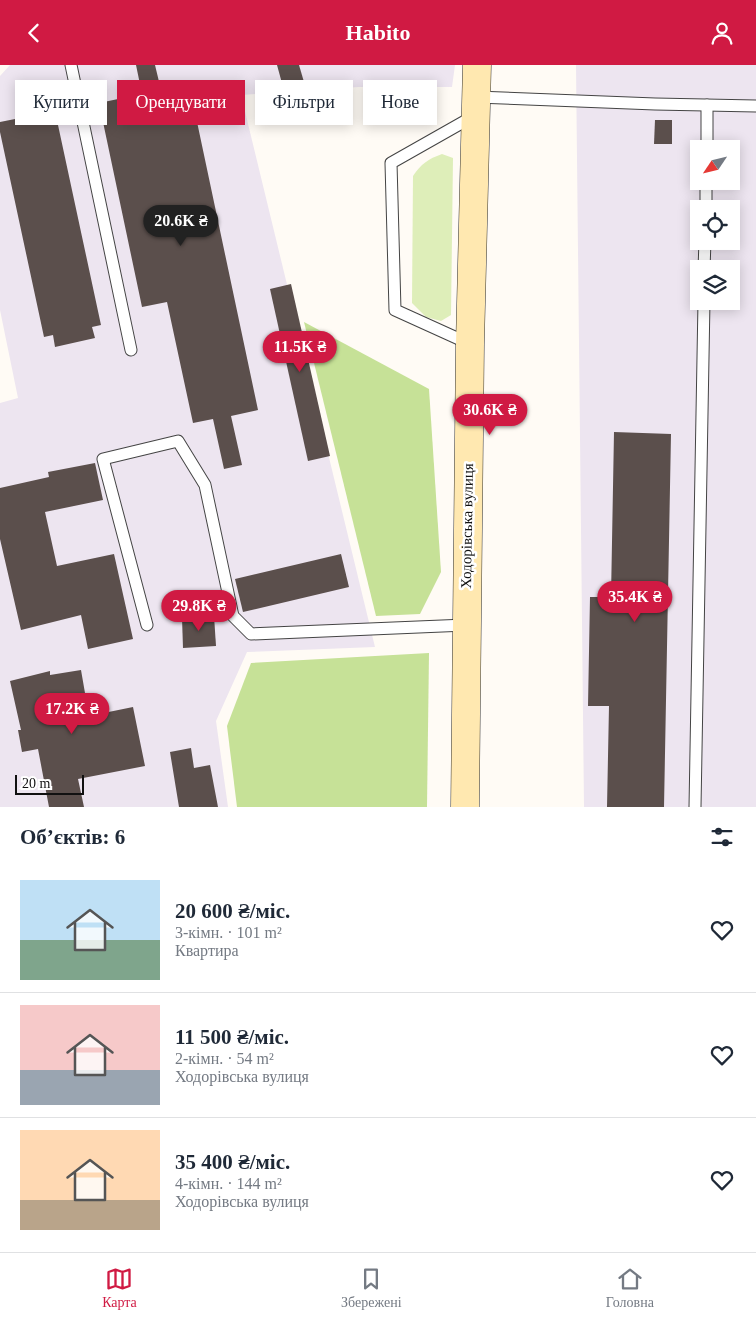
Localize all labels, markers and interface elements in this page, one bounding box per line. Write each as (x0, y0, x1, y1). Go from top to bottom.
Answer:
icon: back (20, 19, 48, 47)
icon: person (708, 19, 736, 47)
text: Habito (346, 20, 410, 45)
chip: Купити (15, 80, 107, 125)
chip: Орендувати (117, 80, 245, 125)
chip: Фільтри (255, 80, 353, 125)
chip: Нове (363, 80, 437, 125)
north arrow (690, 140, 740, 190)
map controls (690, 140, 740, 310)
button: locate (690, 200, 740, 250)
pin: 20.6K ₴ (135, 205, 227, 247)
text: 20.6K ₴ (154, 212, 208, 229)
button: layers (690, 260, 740, 310)
pin: 11.5K ₴ (254, 331, 346, 373)
text: 11.5K ₴ (274, 338, 326, 355)
pin: 30.6K ₴ (444, 393, 536, 436)
text: 30.6K ₴ (463, 401, 517, 418)
street label: Ходорівська вулиця (458, 463, 476, 589)
pin: 35.4K ₴ (589, 581, 681, 623)
text: 35.4K ₴ (608, 588, 662, 605)
pin: 29.8K ₴ (153, 589, 245, 632)
text: 29.8K ₴ (172, 597, 226, 614)
pin: 17.2K ₴ (26, 693, 118, 735)
text: 17.2K ₴ (45, 700, 99, 717)
scale bar (15, 772, 84, 795)
text: 20 m (22, 776, 50, 791)
icon: filters (708, 823, 736, 851)
text: Об’єктів: 6 (20, 825, 125, 849)
text: 20 600 ₴/міс. (175, 899, 290, 923)
icon: home (60, 900, 120, 960)
icon: heart (708, 916, 736, 944)
text: 3-кімн. · 101 m² (175, 924, 282, 941)
text: Квартира (175, 942, 239, 959)
icon: home (60, 1025, 120, 1085)
text: 11 500 ₴/міс. (175, 1025, 289, 1049)
icon: heart (708, 1041, 736, 1069)
text: 2-кімн. · 54 m² (175, 1050, 274, 1067)
text: Ходорівська вулиця (175, 1068, 309, 1085)
icon: home (60, 1150, 120, 1210)
text: 35 400 ₴/міс. (175, 1150, 290, 1174)
icon: heart (708, 1166, 736, 1194)
text: 4-кімн. · 144 m² (175, 1175, 282, 1192)
text: Ходорівська вулиця (175, 1193, 309, 1210)
tab: Карта (102, 1265, 137, 1311)
tab: Збережені (341, 1265, 402, 1311)
tab: Головна (606, 1265, 654, 1311)

